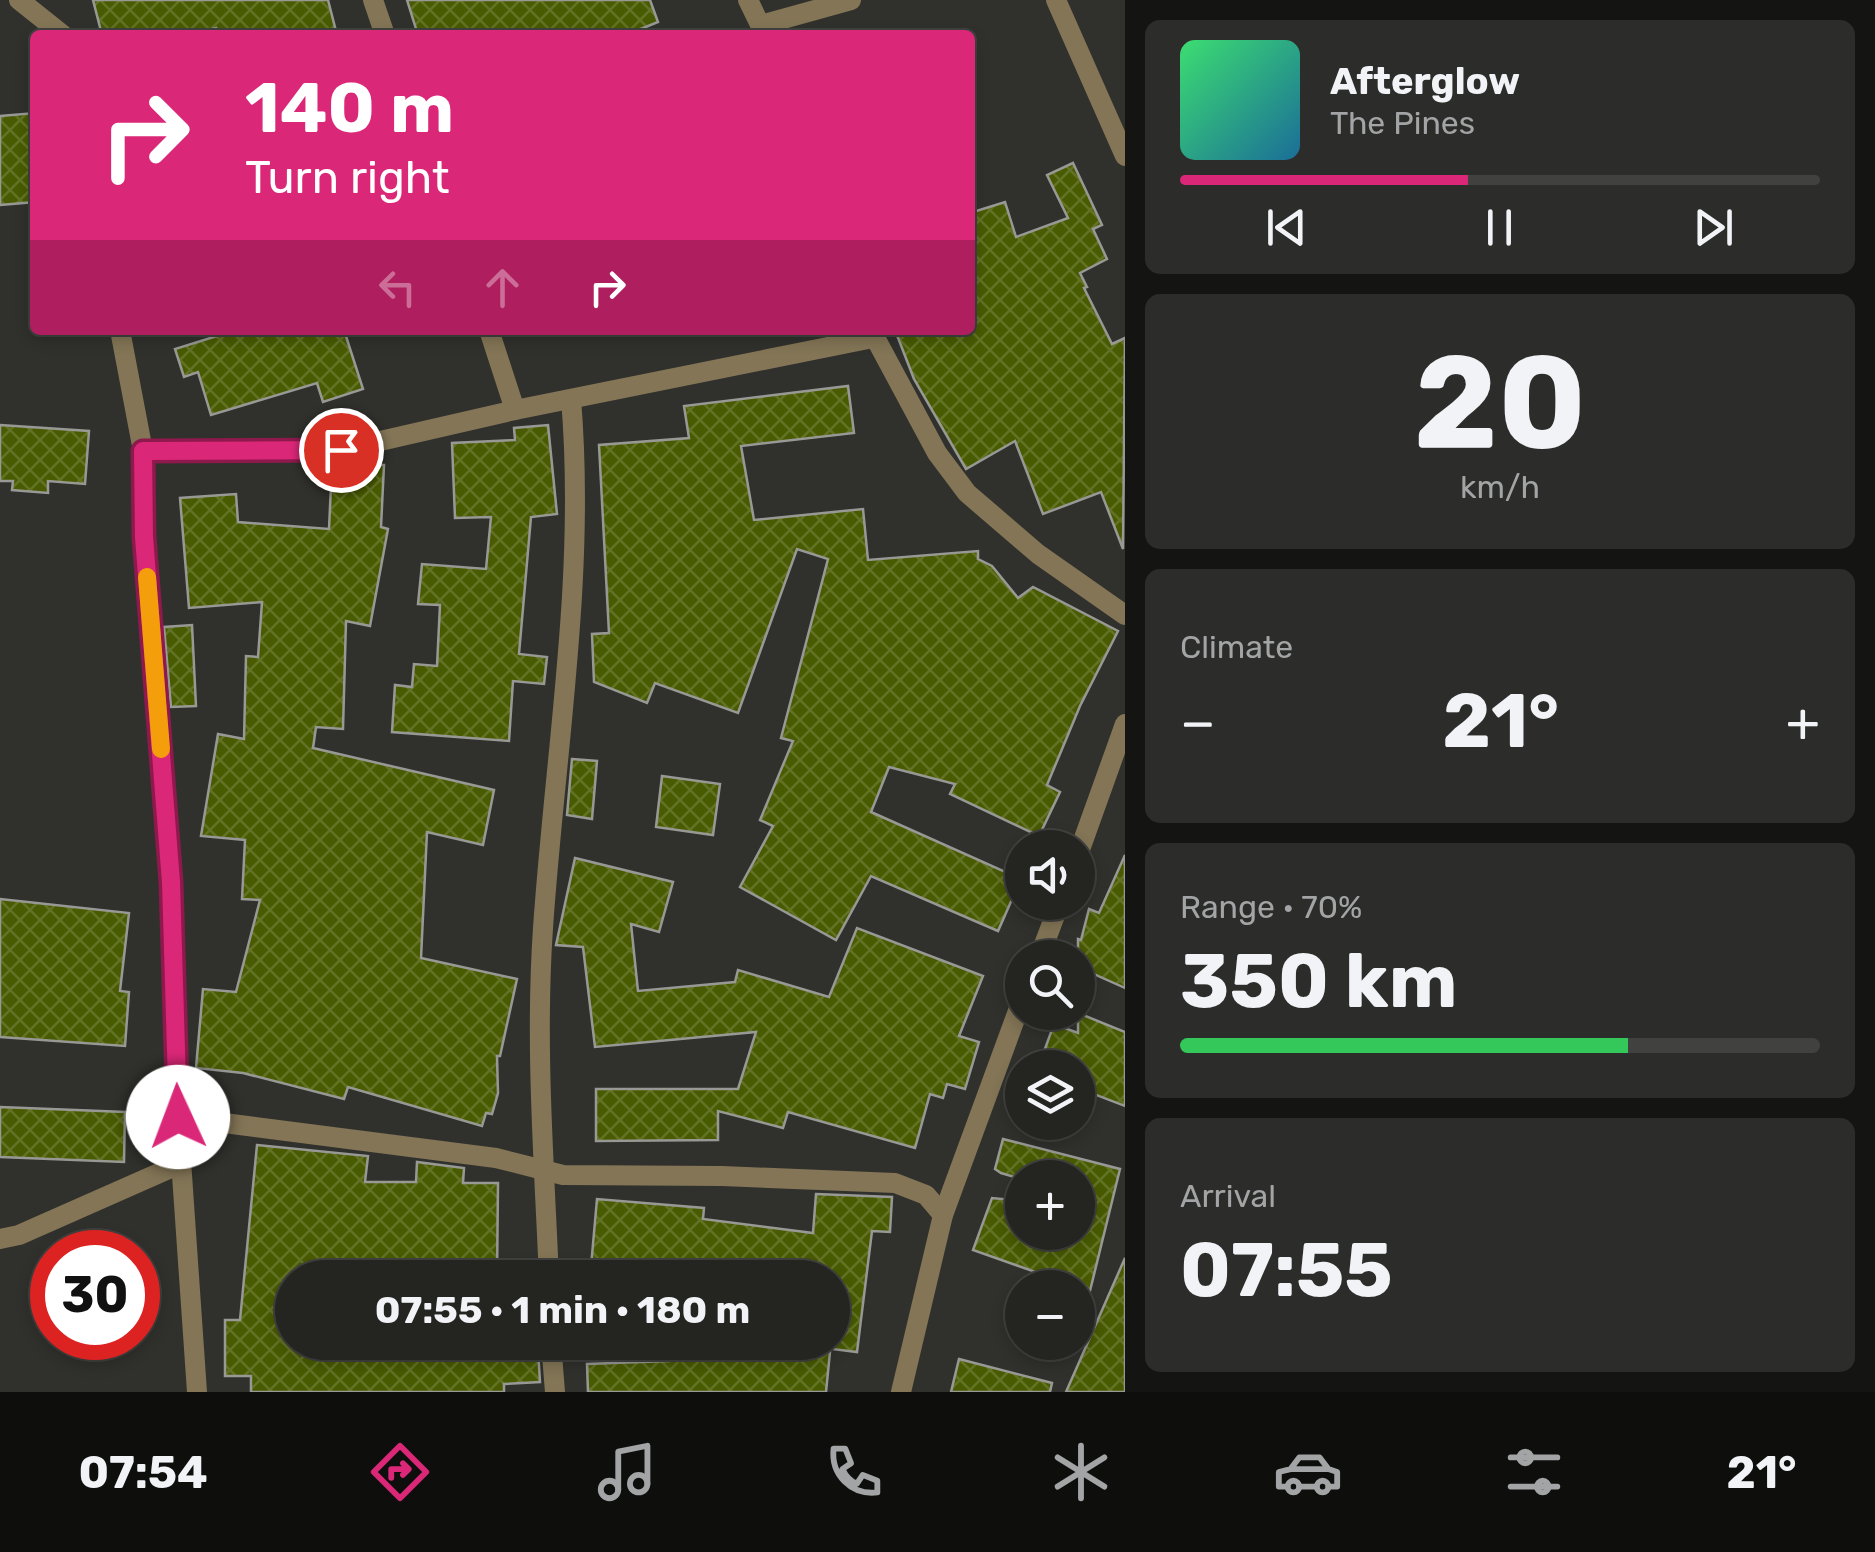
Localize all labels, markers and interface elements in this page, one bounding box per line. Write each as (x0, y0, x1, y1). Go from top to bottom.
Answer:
text: Afterglow (1330, 58, 1520, 104)
text: 140 m (245, 67, 454, 150)
icon: right (80, 70, 210, 200)
text: The Pines (1330, 104, 1475, 142)
text: Turn right (245, 151, 449, 204)
icon: previous (1259, 200, 1314, 255)
icon: pause (1472, 200, 1527, 255)
icon: next (1686, 200, 1741, 255)
icon: left (370, 260, 425, 315)
icon: ahead (475, 260, 530, 315)
icon: right (580, 260, 635, 315)
text: 20 (1414, 325, 1586, 480)
pin (299, 408, 384, 493)
icon: arrive (314, 423, 369, 478)
text: km/h (1460, 468, 1540, 506)
text: Climate (1180, 628, 1293, 666)
text: 21° (1442, 677, 1559, 766)
text: − (1180, 690, 1216, 755)
text: + (1786, 690, 1820, 755)
map controls (1005, 830, 1095, 1360)
button: sound (1005, 830, 1095, 920)
text: Range · 70% (1180, 888, 1362, 926)
text: 350 km (1180, 937, 1457, 1026)
button: search (1005, 940, 1095, 1030)
button: layers (1005, 1050, 1095, 1140)
position arrow (126, 1065, 230, 1169)
button: + (1005, 1160, 1095, 1250)
text: Arrival (1180, 1177, 1276, 1215)
text: 07:55 (1180, 1226, 1393, 1315)
speed limit sign: 30 (30, 1230, 160, 1360)
button: − (1005, 1270, 1095, 1360)
text: 07:55 · 1 min · 180 m (375, 1287, 750, 1333)
icon: directions (365, 1437, 435, 1507)
icon: music (592, 1437, 662, 1507)
icon: phone (819, 1437, 889, 1507)
icon: climate (1046, 1437, 1116, 1507)
icon: car (1273, 1437, 1343, 1507)
icon: filters (1499, 1437, 1569, 1507)
text: 07:54 (78, 1446, 208, 1499)
text: 21° (1726, 1446, 1797, 1499)

